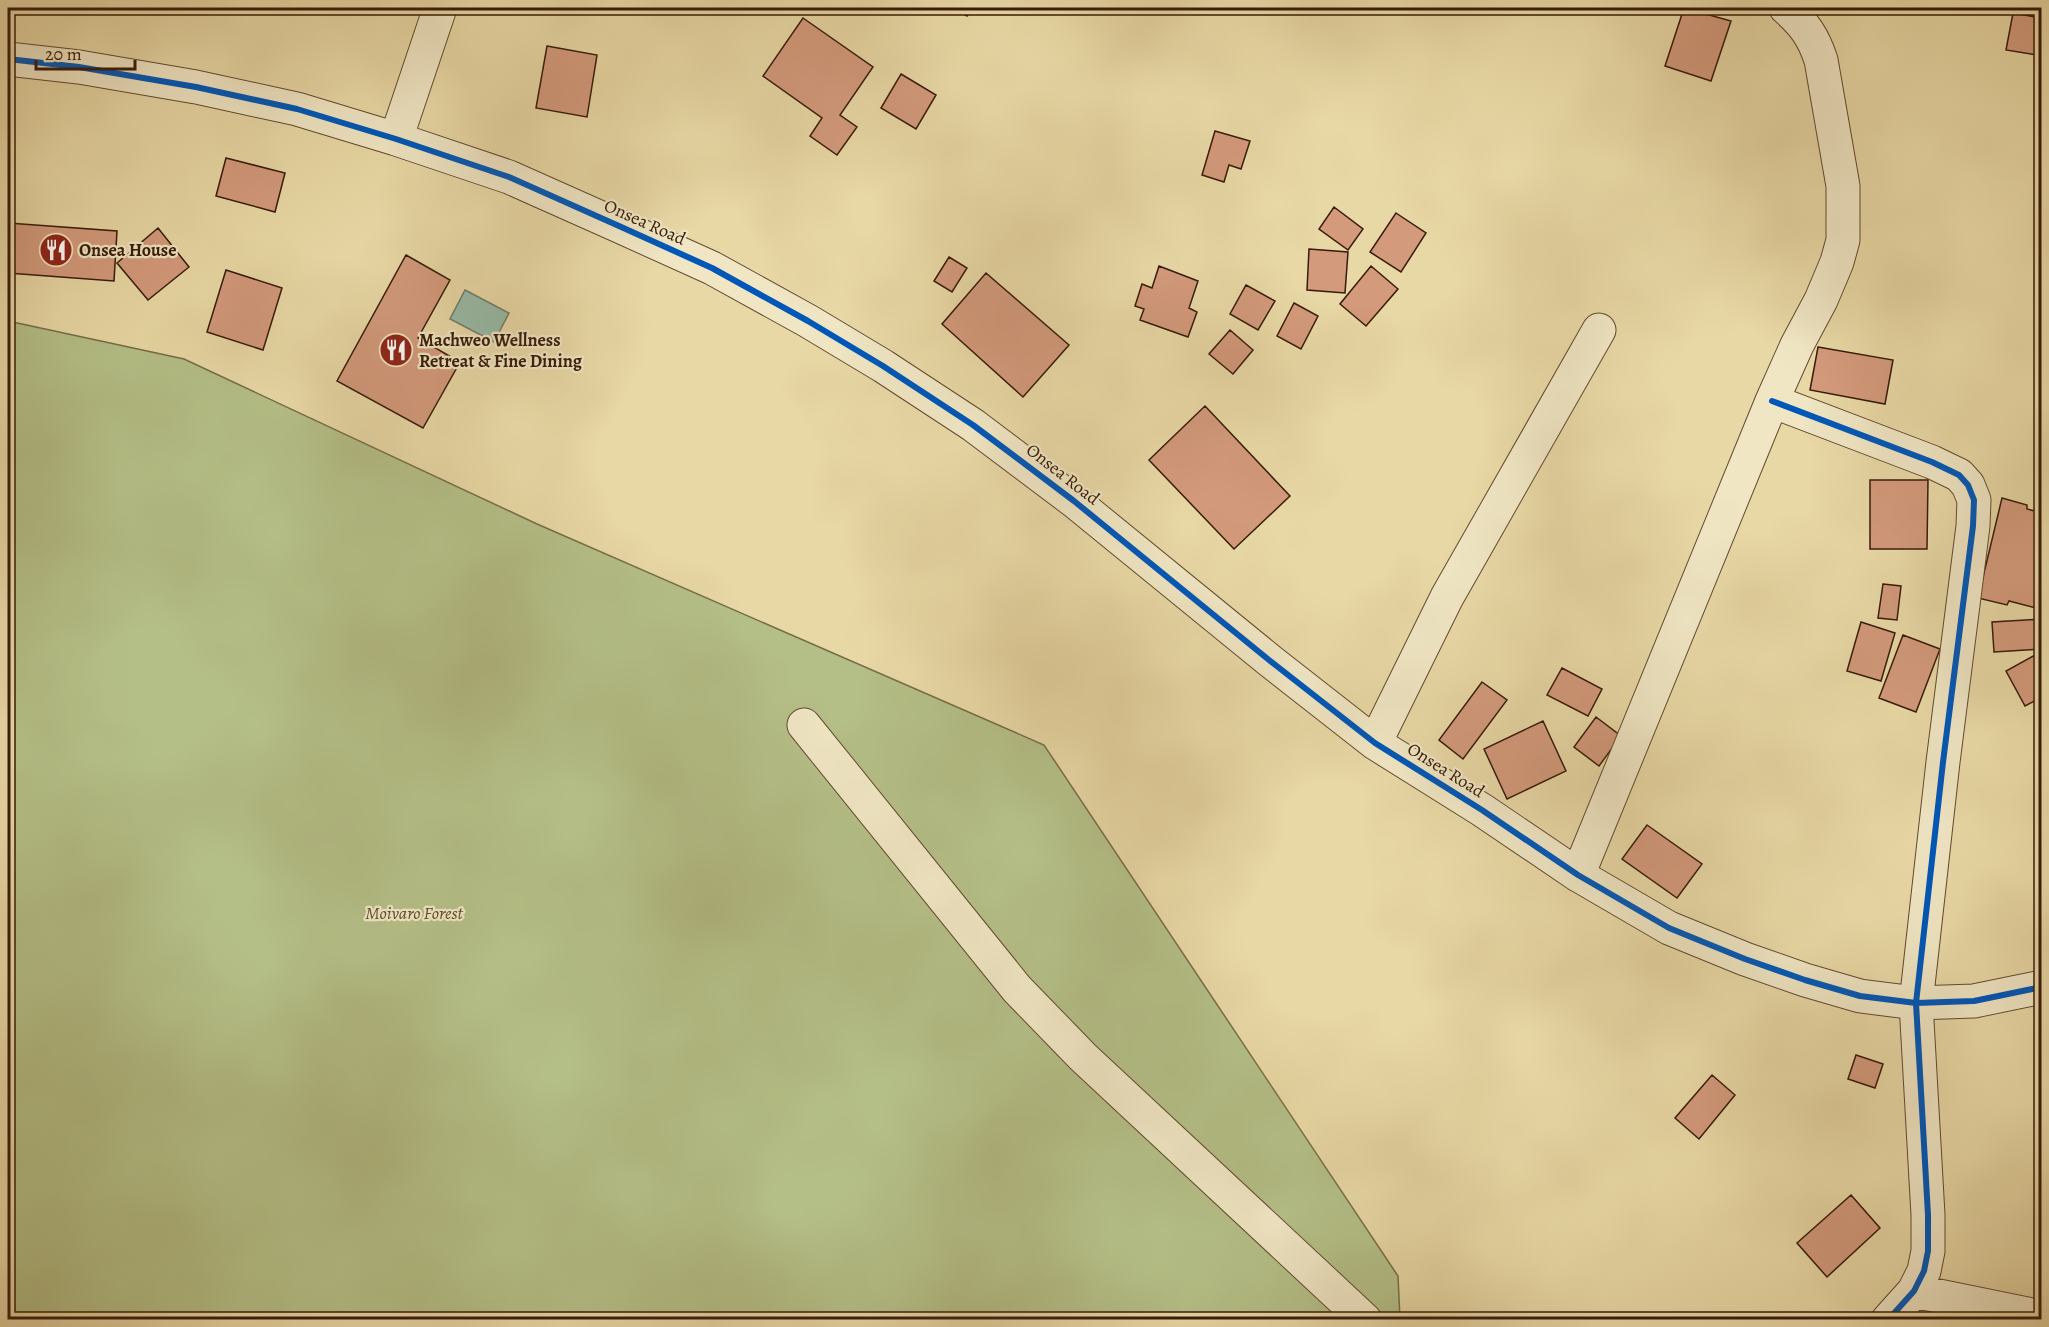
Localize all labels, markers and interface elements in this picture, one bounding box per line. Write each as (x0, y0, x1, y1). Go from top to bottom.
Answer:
scale bar (36, 33, 135, 71)
text: 20 m (45, 42, 82, 66)
street label: Onsea Road (600, 193, 690, 251)
restaurant icon: Onsea House (38, 232, 74, 268)
place label: Onsea House (79, 238, 177, 262)
place label: Machweo Wellness Retreat & Fine Dining (419, 328, 583, 373)
restaurant icon: Machweo Wellness Retreat & Fine Dining (378, 332, 414, 368)
street label: Onsea Road (1021, 438, 1105, 510)
street label: Onsea Road (1403, 737, 1490, 803)
park label: Moivaro Forest (365, 901, 464, 925)

